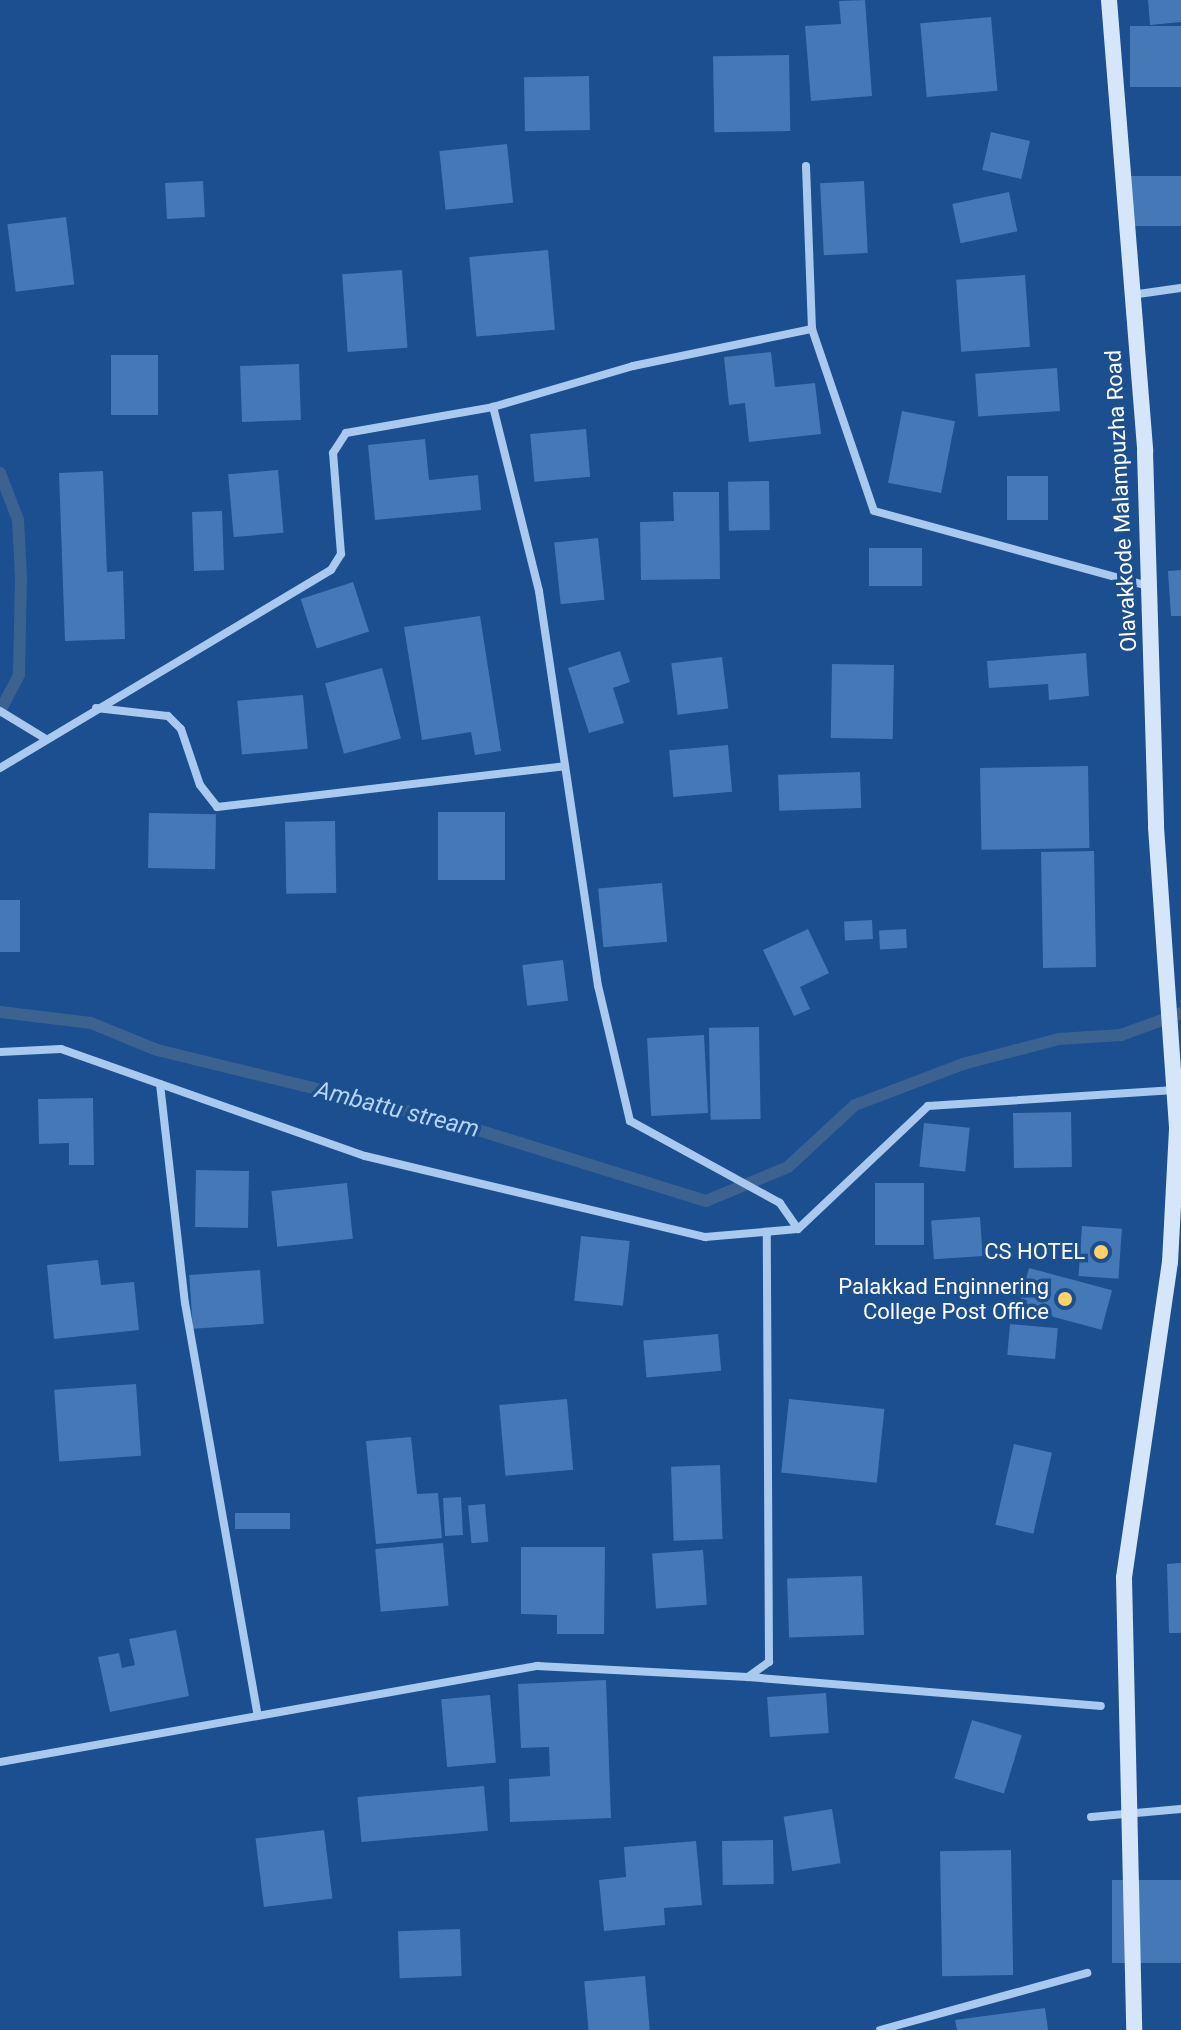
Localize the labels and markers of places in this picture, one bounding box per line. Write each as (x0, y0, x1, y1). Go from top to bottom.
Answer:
place label: CS HOTEL (984, 1239, 1085, 1265)
marker: CS HOTEL (1092, 1243, 1110, 1261)
place label: Palakkad Enginnering College Post Office (838, 1273, 1049, 1324)
marker: Palakkad Enginnering College Post Office (1056, 1290, 1074, 1308)

